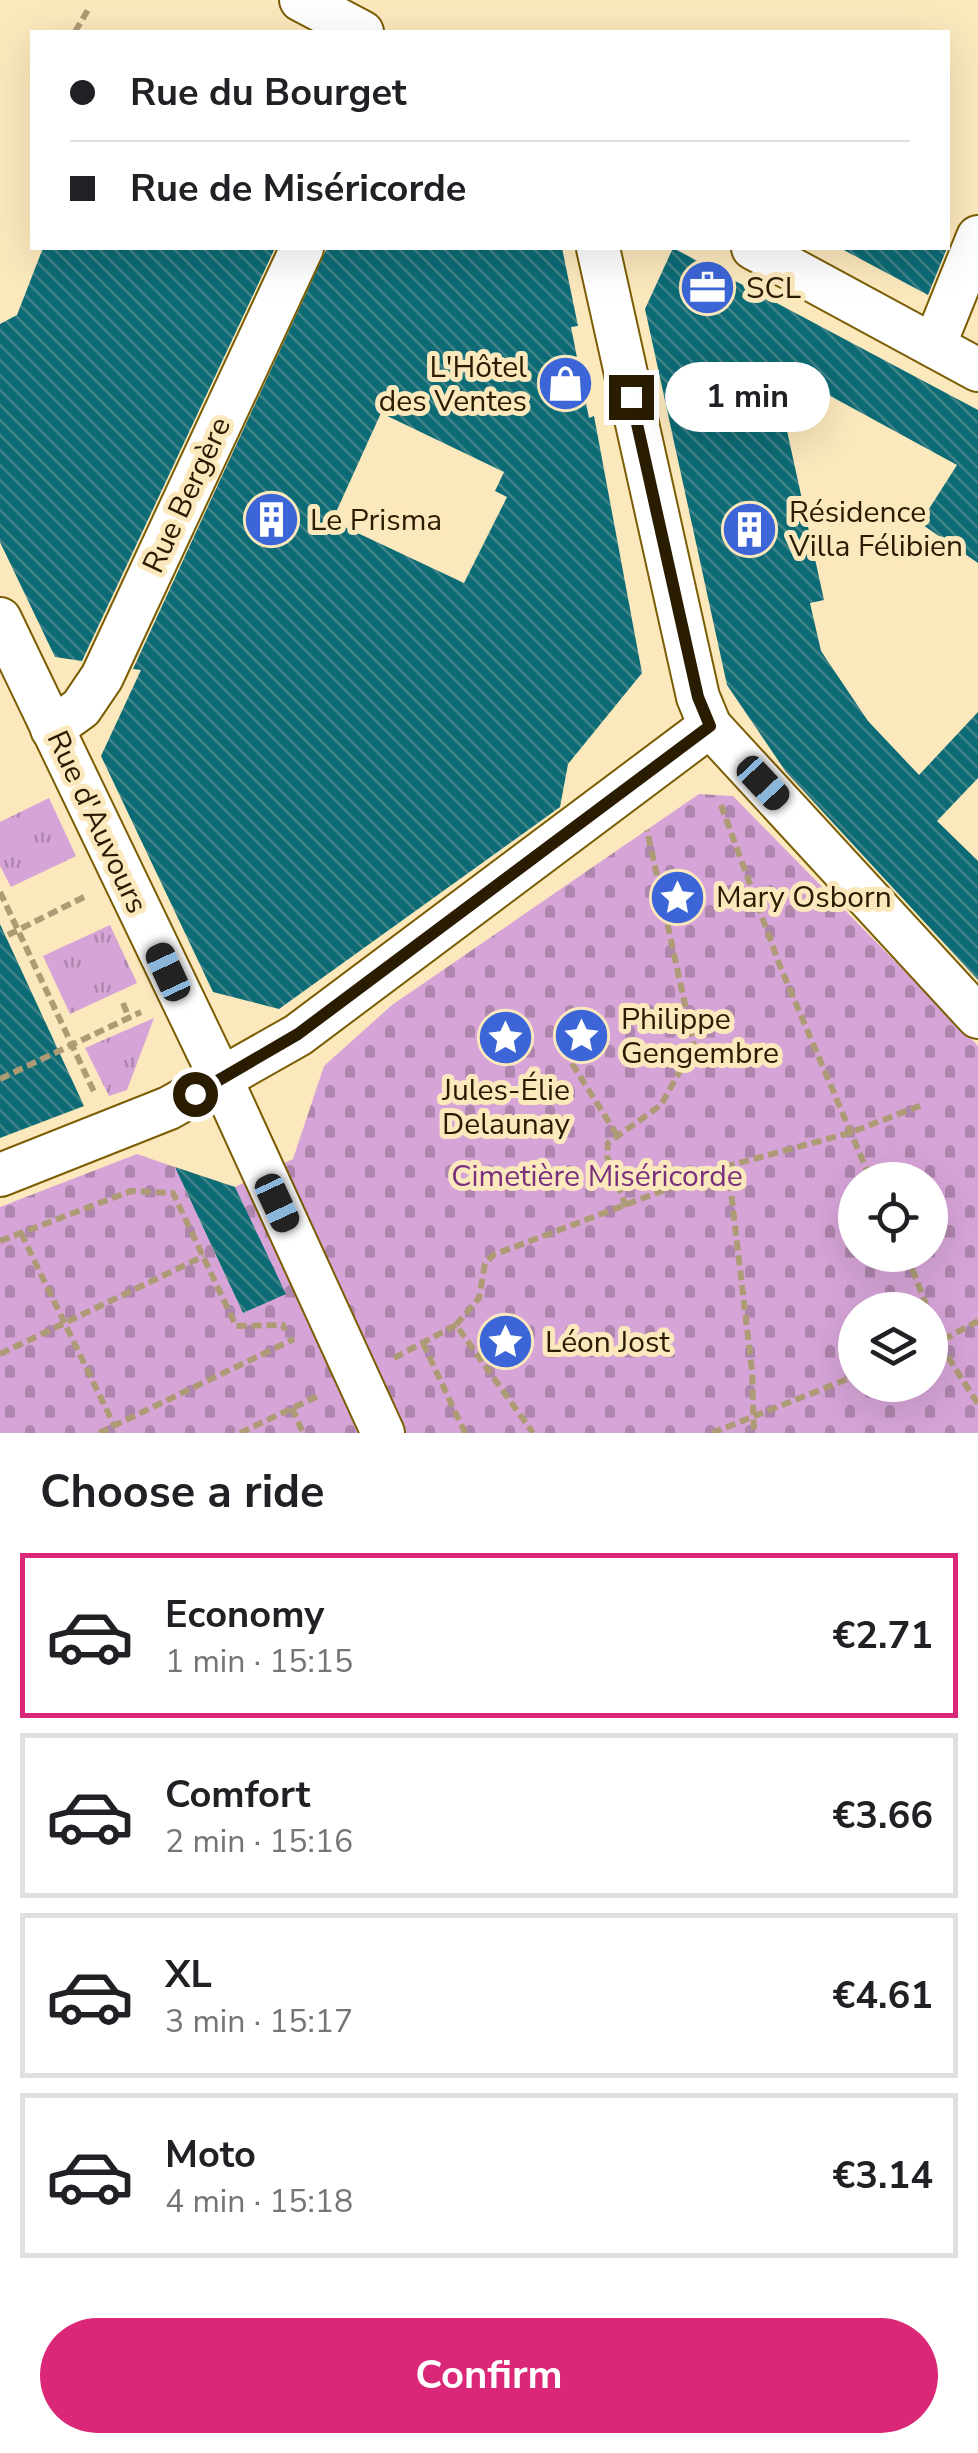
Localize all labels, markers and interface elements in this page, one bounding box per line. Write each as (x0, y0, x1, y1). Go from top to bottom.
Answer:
text: Rue du Bourget (130, 67, 407, 118)
text: Rue de Miséricorde (130, 163, 466, 214)
office icon: SCL (677, 258, 737, 318)
place label: SCL (746, 268, 801, 309)
place label: L'Hôtel des Ventes (379, 347, 527, 422)
shop icon: L'Hôtel des Ventes (536, 354, 596, 414)
callout: 1 min (666, 362, 831, 432)
route end (609, 375, 654, 420)
text: 1 min (706, 375, 789, 418)
street label: Rue Bergère (133, 410, 241, 580)
building icon: Le Prisma (241, 490, 301, 550)
place label: Résidence Villa Félibien (788, 492, 963, 567)
building icon: Résidence Villa Félibien (720, 499, 780, 559)
place label: Le Prisma (310, 500, 442, 541)
street label: Rue d'Auvours (37, 724, 157, 920)
car (732, 751, 794, 815)
place icon: Mary Osborn (647, 867, 707, 927)
place label: Mary Osborn (716, 877, 892, 918)
car (142, 938, 194, 1006)
place label: Philippe Gengembre (621, 999, 779, 1074)
place icon: Philippe Gengembre (552, 1006, 612, 1066)
place icon: Jules-Élie Delaunay (476, 1008, 536, 1068)
place label: Jules-Élie Delaunay (441, 1070, 571, 1145)
route start (173, 1072, 218, 1117)
park label: Cimetière Miséricorde (451, 1156, 743, 1197)
map controls (838, 1162, 948, 1402)
button: locate (838, 1162, 948, 1272)
car (251, 1169, 303, 1237)
button: layers (838, 1292, 948, 1402)
place icon: Léon Jost (476, 1312, 536, 1372)
place label: Léon Jost (545, 1322, 670, 1363)
text: Choose a ride (40, 1462, 325, 1523)
text: Economy (165, 1589, 324, 1640)
icon: car (45, 1591, 135, 1681)
text: €2.71 (832, 1610, 933, 1661)
text: 1 min · 15:15 (165, 1640, 353, 1683)
text: Comfort (165, 1769, 310, 1820)
icon: car (45, 1771, 135, 1861)
text: €3.66 (832, 1790, 933, 1841)
text: 2 min · 15:16 (165, 1820, 353, 1863)
text: XL (165, 1949, 212, 2000)
icon: car (45, 1951, 135, 2041)
text: €4.61 (832, 1970, 933, 2021)
text: 3 min · 15:17 (165, 2000, 353, 2043)
text: Moto (165, 2129, 256, 2180)
icon: car (45, 2131, 135, 2221)
text: €3.14 (832, 2150, 933, 2201)
text: 4 min · 15:18 (165, 2180, 353, 2223)
button: Confirm (40, 2318, 938, 2433)

